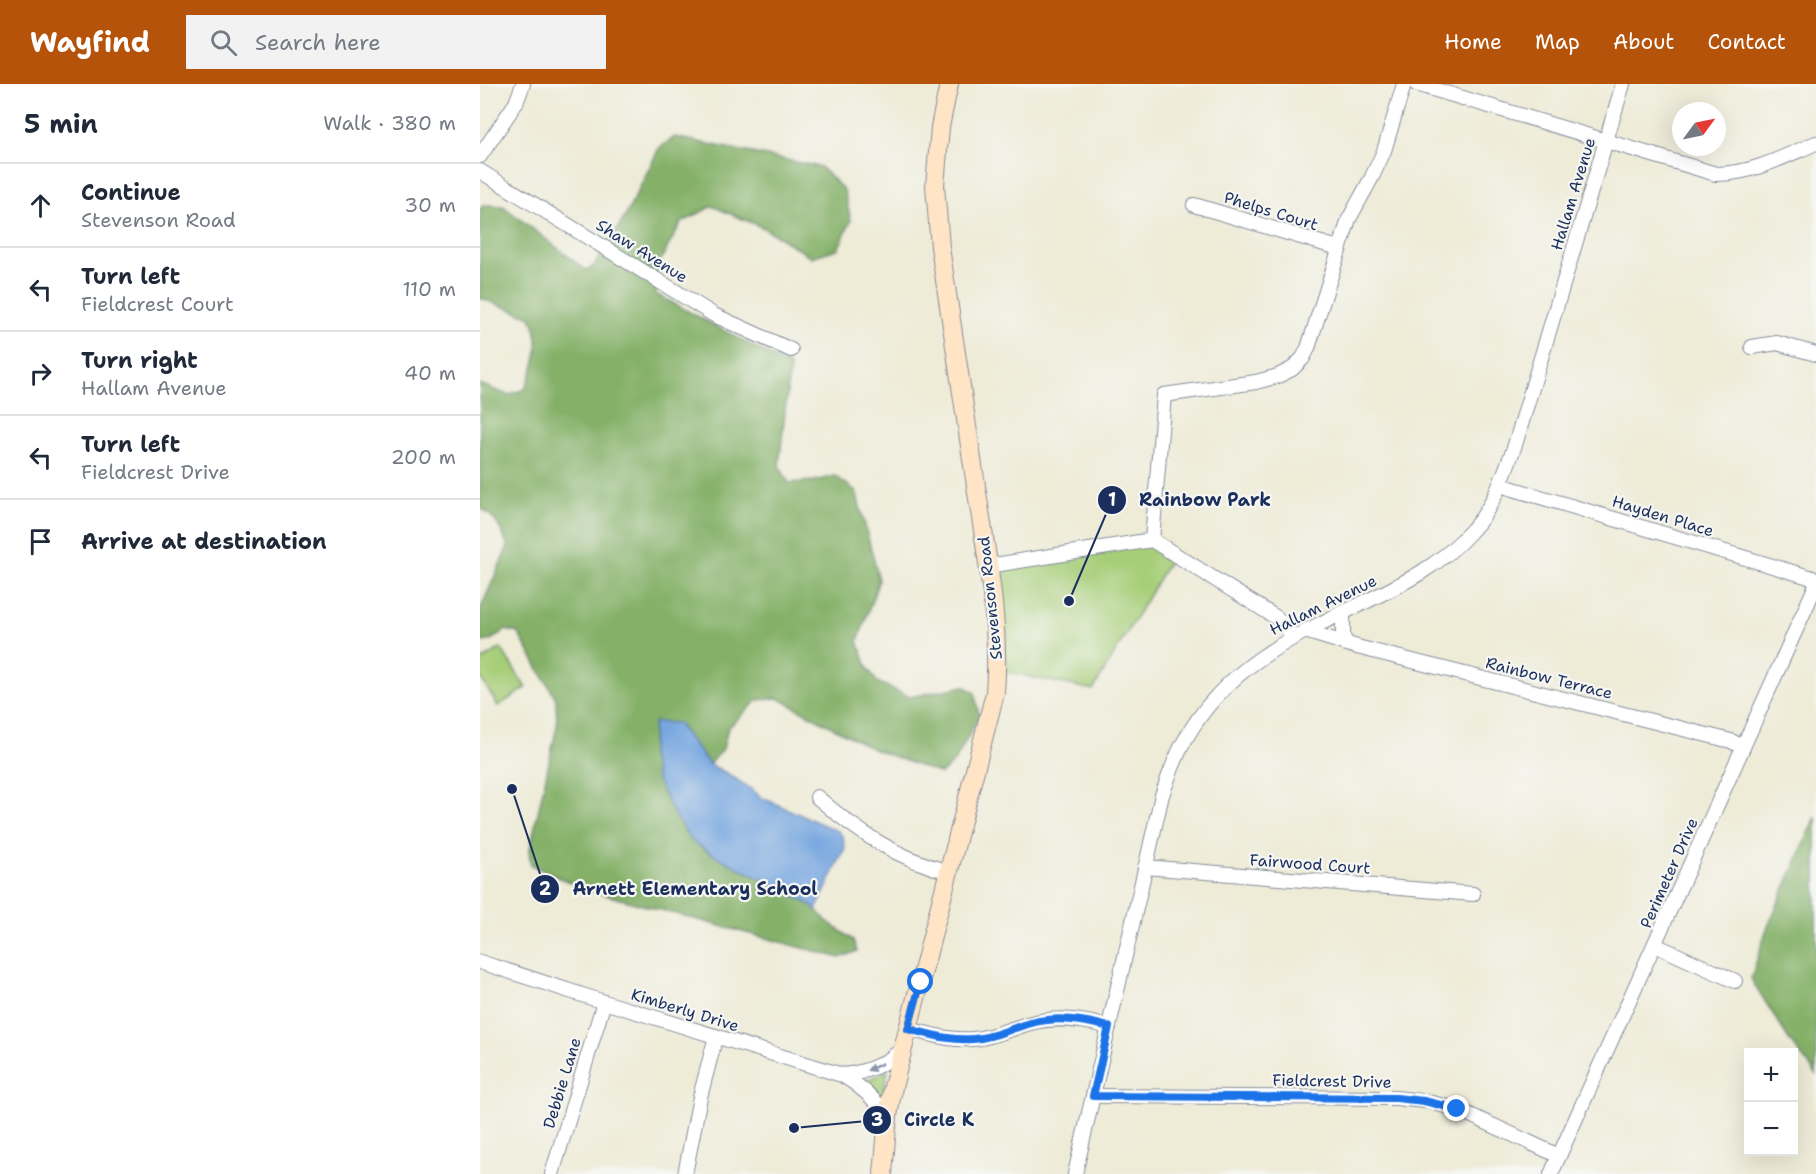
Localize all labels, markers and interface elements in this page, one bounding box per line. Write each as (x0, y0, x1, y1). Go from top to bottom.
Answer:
search box (186, 15, 606, 69)
text: Wayfind (30, 23, 150, 61)
icon: search (207, 26, 240, 59)
text: Search here (255, 28, 381, 57)
text: Home (1444, 28, 1502, 56)
text: Map (1535, 28, 1580, 56)
text: About (1613, 28, 1674, 56)
text: Contact (1707, 28, 1786, 56)
north arrow (1672, 102, 1726, 156)
text: 5 min (24, 106, 98, 141)
text: Walk · 380 m (323, 110, 456, 136)
street label: Hallam Avenue (1546, 135, 1600, 253)
text: Continue (81, 178, 181, 207)
street label: Phelps Court (1222, 187, 1320, 235)
icon: ahead (24, 189, 57, 222)
text: 30 m (404, 192, 456, 218)
text: Stevenson Road (81, 207, 236, 233)
street label: Shaw Avenue (592, 215, 692, 287)
text: Turn left (81, 262, 180, 291)
icon: left (24, 273, 57, 306)
text: 110 m (402, 276, 456, 302)
text: Fieldcrest Court (81, 291, 234, 317)
text: Turn right (81, 346, 198, 375)
icon: right (24, 357, 57, 390)
text: 40 m (404, 360, 456, 386)
text: Hallam Avenue (81, 375, 227, 401)
text: Turn left (81, 430, 180, 459)
icon: left (24, 441, 57, 474)
text: 200 m (391, 444, 456, 470)
text: Fieldcrest Drive (81, 459, 230, 485)
callout: Rainbow Park (1097, 482, 1283, 518)
text: 1 (1108, 488, 1116, 512)
text: Rainbow Park (1139, 488, 1271, 512)
street label: Hayden Place (1610, 491, 1716, 541)
icon: arrive (24, 525, 57, 558)
text: Arrive at destination (81, 527, 327, 556)
street label: Stevenson Road (973, 535, 1007, 661)
street label: Hallam Avenue (1266, 570, 1380, 640)
street label: Rainbow Terrace (1483, 652, 1615, 704)
street label: Perimeter Drive (1635, 814, 1703, 932)
street label: Fairwood Court (1249, 849, 1371, 879)
callout: Arnett Elementary School (530, 871, 829, 907)
text: 2 (539, 877, 552, 901)
text: Arnett Elementary School (572, 877, 818, 901)
route start (907, 968, 933, 994)
street label: Kimberly Drive (628, 984, 742, 1036)
street label: Debbie Lane (538, 1035, 586, 1131)
map controls (1744, 1048, 1798, 1156)
button: + (1744, 1048, 1798, 1102)
one-way arrow (866, 1062, 883, 1071)
street label: Fieldcrest Drive (1272, 1069, 1392, 1093)
route end (1443, 1095, 1469, 1121)
callout: Circle K (862, 1102, 986, 1138)
button: − (1744, 1102, 1798, 1156)
text: 3 (871, 1108, 883, 1132)
text: Circle K (904, 1108, 975, 1132)

